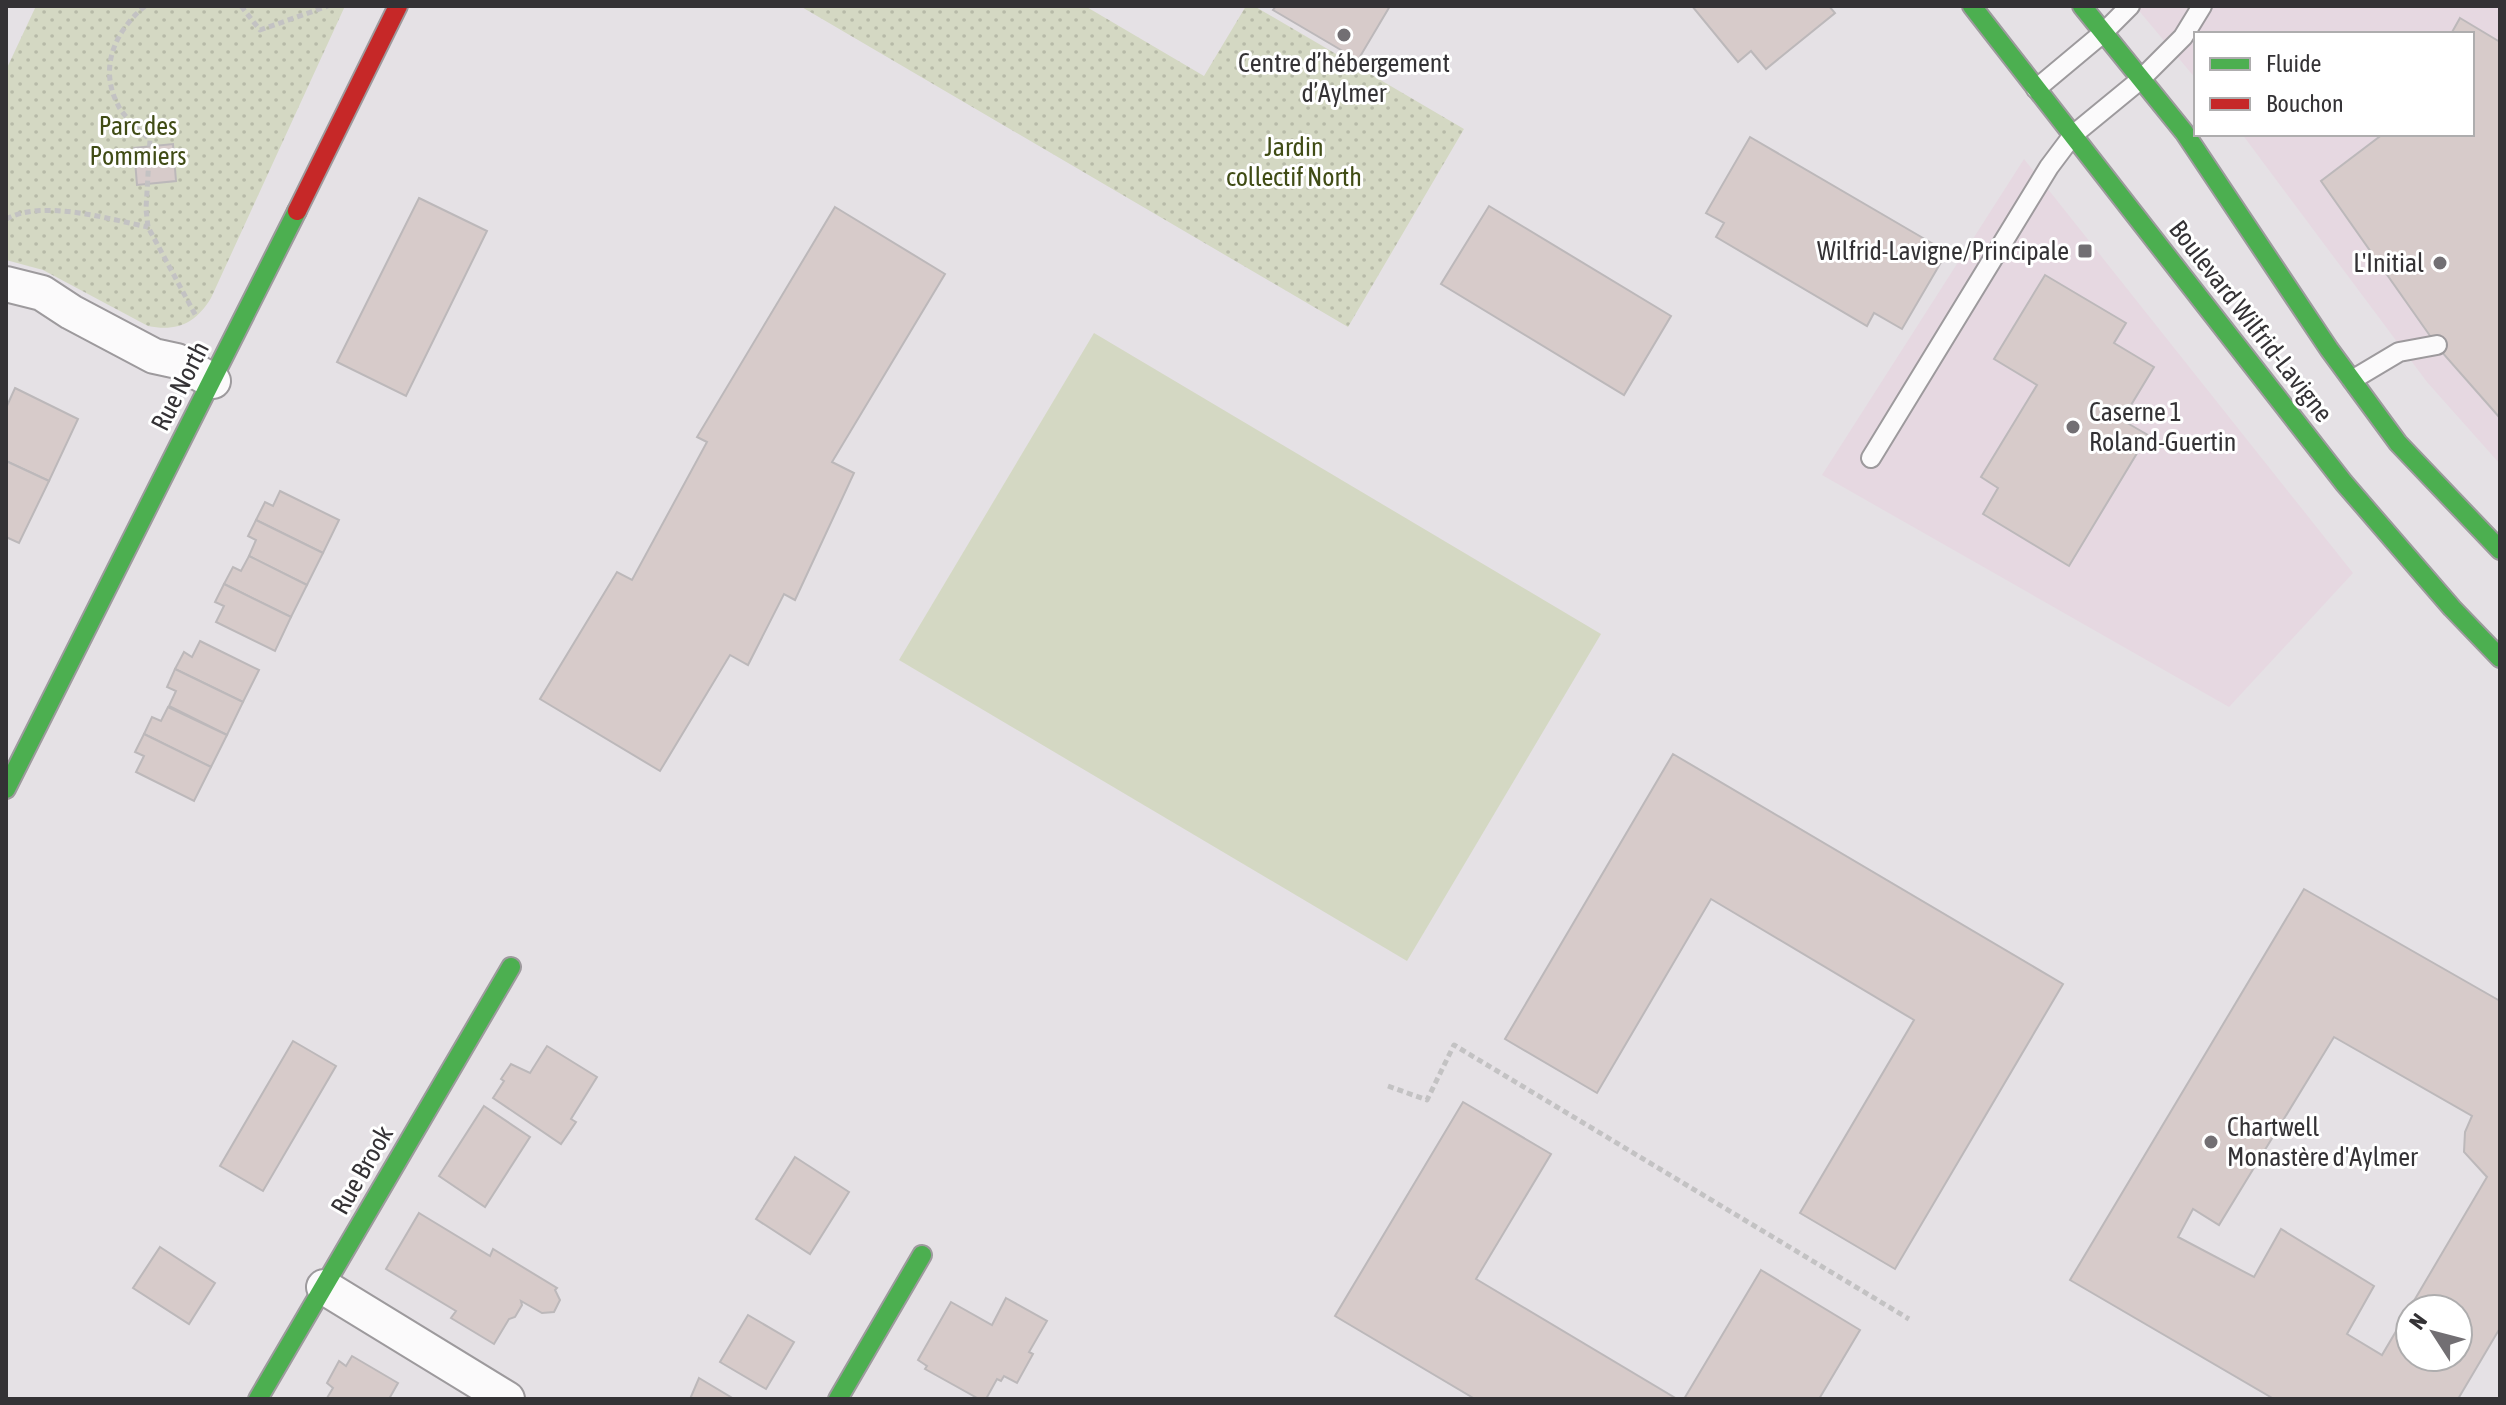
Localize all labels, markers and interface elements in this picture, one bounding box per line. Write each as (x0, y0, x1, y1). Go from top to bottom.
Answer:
marker: Centre d’hébergement d’Aylmer (1335, 26, 1353, 44)
legend (2194, 32, 2474, 136)
place label: Centre d’hébergement d’Aylmer (1238, 48, 1450, 108)
text: Fluide (2266, 50, 2321, 77)
text: Bouchon (2266, 90, 2344, 117)
park label: Parc des Pommiers (90, 111, 186, 171)
park label: Jardin collectif North (1226, 132, 1362, 192)
street label: Boulevard Wilfrid-Lavigne (2163, 214, 2339, 428)
place label: Wilfrid-Lavigne/Principale (1817, 236, 2069, 266)
marker: Wilfrid-Lavigne/Principale (2076, 242, 2094, 260)
place label: L'Initial (2353, 248, 2424, 278)
marker: L'Initial (2431, 254, 2449, 272)
street label: Rue North (145, 336, 215, 436)
place label: Caserne 1 Roland-Guertin (2089, 397, 2236, 457)
marker: Caserne 1 Roland-Guertin (2064, 418, 2082, 436)
place label: Chartwell Monastère d'Aylmer (2227, 1112, 2418, 1172)
street label: Rue Brook (325, 1121, 399, 1219)
marker: Chartwell Monastère d'Aylmer (2202, 1133, 2220, 1151)
north arrow (2394, 1293, 2474, 1373)
text: N (2403, 1308, 2432, 1334)

